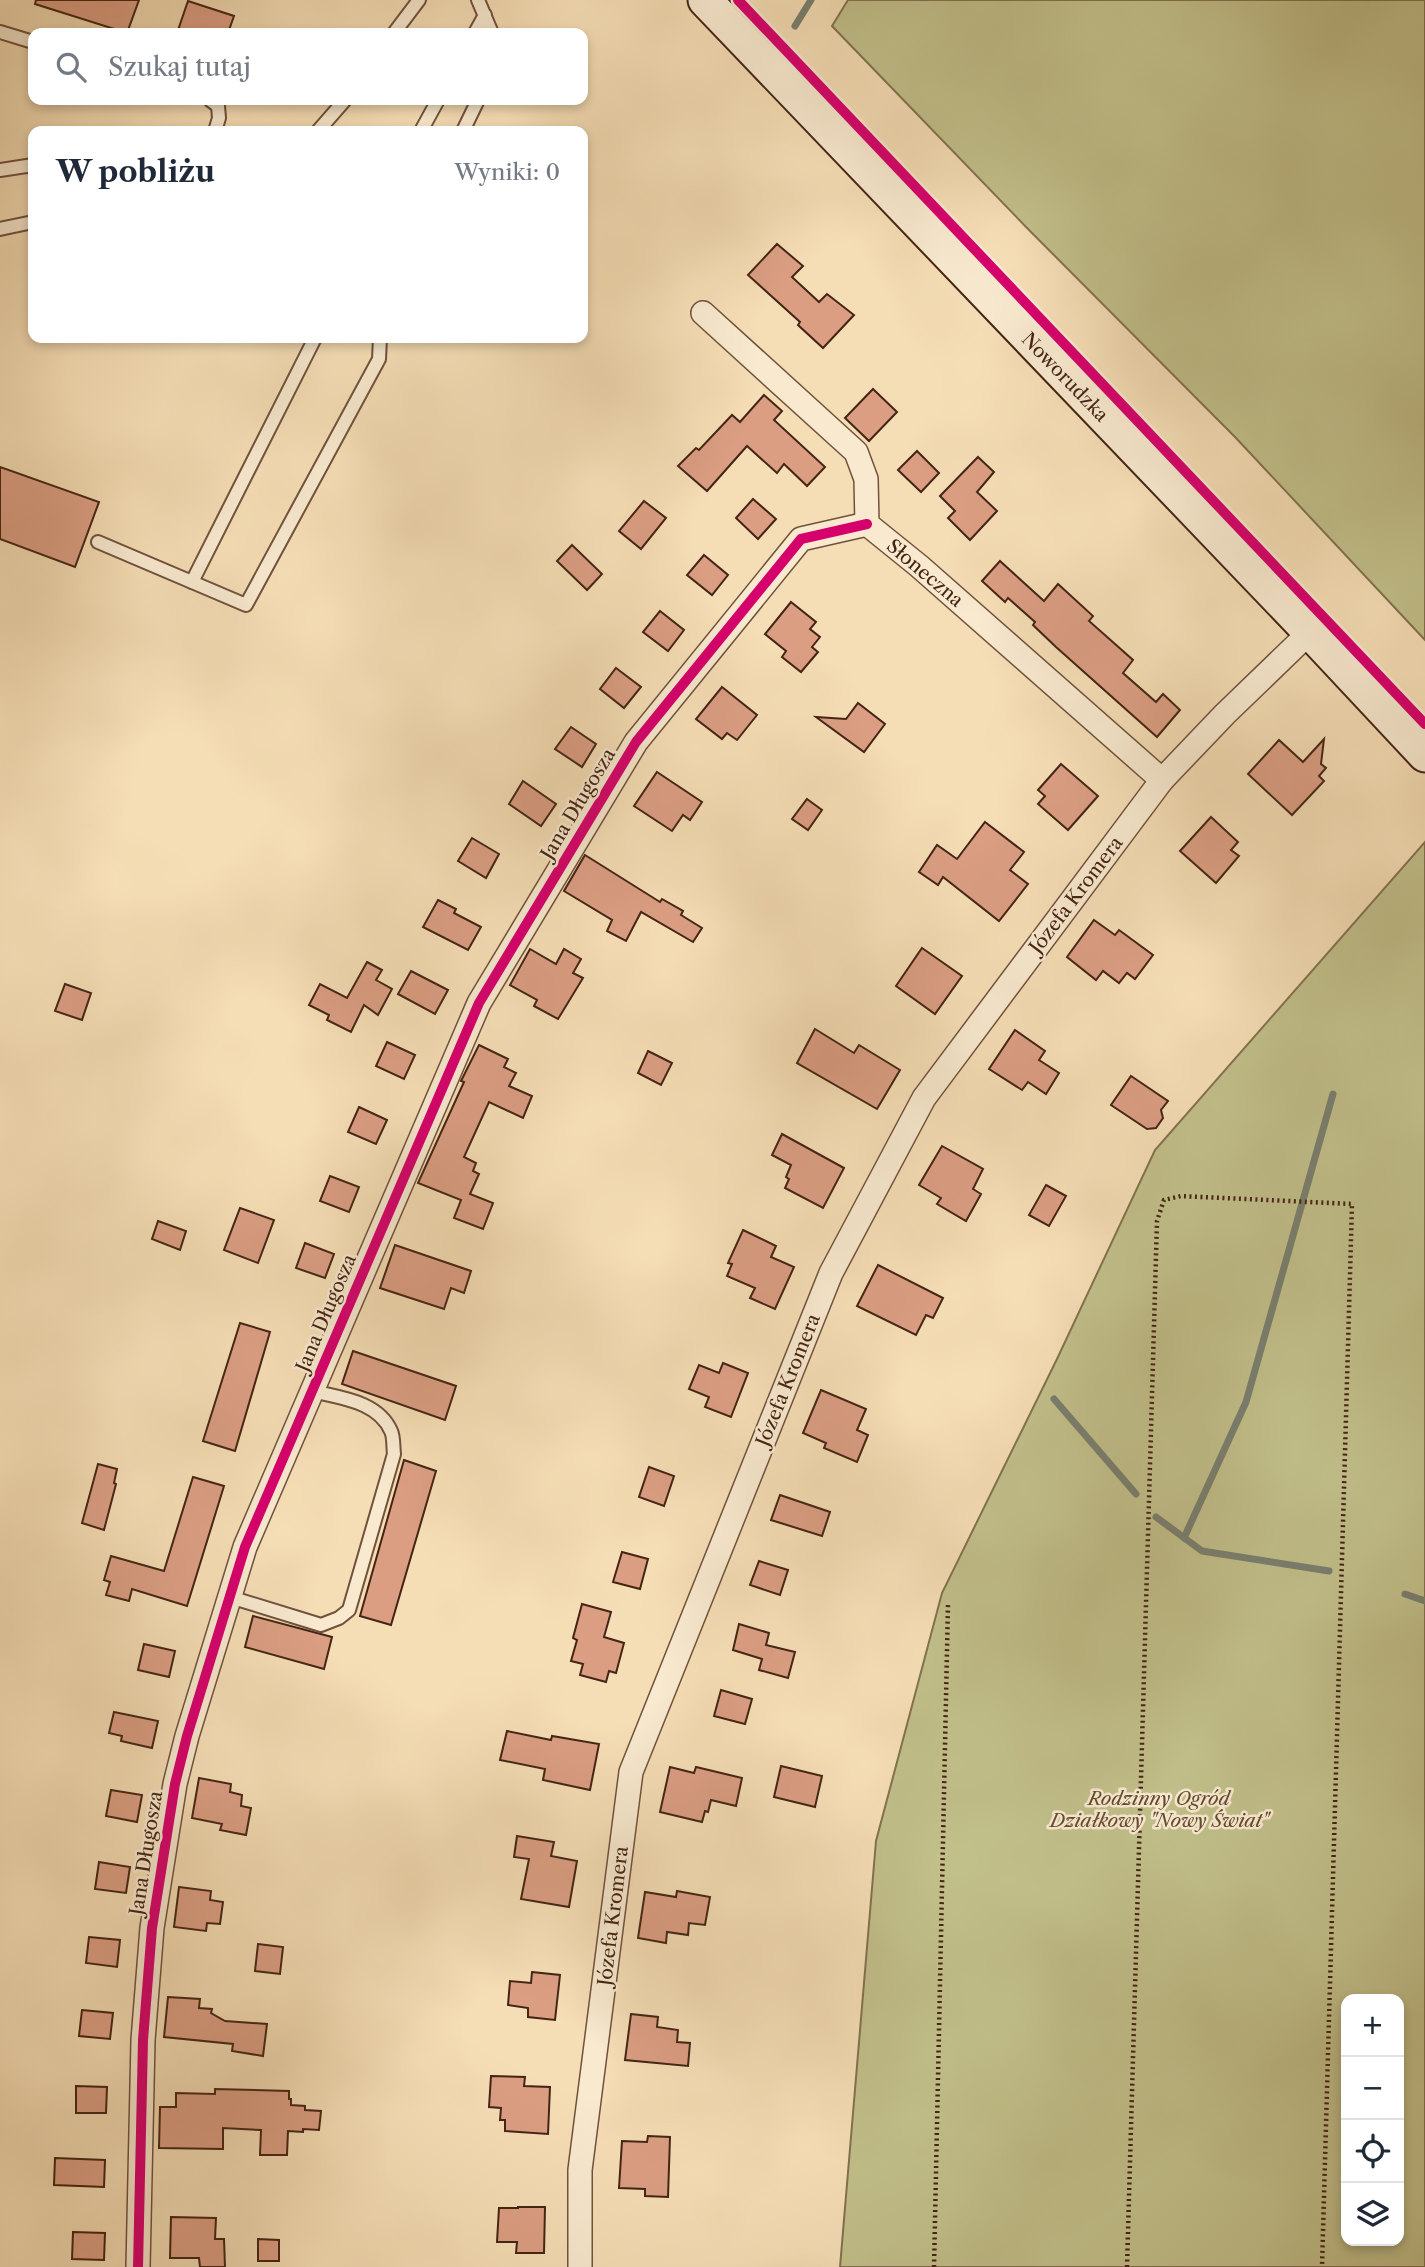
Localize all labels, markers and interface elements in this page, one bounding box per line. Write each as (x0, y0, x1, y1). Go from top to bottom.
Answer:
search box (28, 28, 588, 105)
icon: search (52, 48, 90, 86)
text: Szukaj tutaj (108, 51, 251, 83)
text: W pobliżu (56, 153, 215, 190)
text: Wyniki: 0 (454, 158, 560, 186)
street label: Noworudzka (1017, 328, 1113, 426)
street label: Słoneczna (882, 534, 968, 612)
street label: Jana Długosza (534, 744, 620, 866)
street label: Józefa Kromera (1023, 832, 1128, 960)
street label: Jana Długosza (290, 1251, 361, 1378)
street label: Józefa Kromera (750, 1310, 825, 1452)
park label: Rodzinny Ogród Działkowy "Nowy Świat" (1048, 1787, 1271, 1832)
street label: Jana Długosza (124, 1789, 167, 1920)
street label: Józefa Kromera (593, 1845, 633, 1990)
map controls (1341, 1994, 1404, 2246)
button: + (1341, 1994, 1404, 2057)
button: − (1341, 2057, 1404, 2120)
button: locate (1341, 2120, 1404, 2183)
button: layers (1341, 2183, 1404, 2246)

